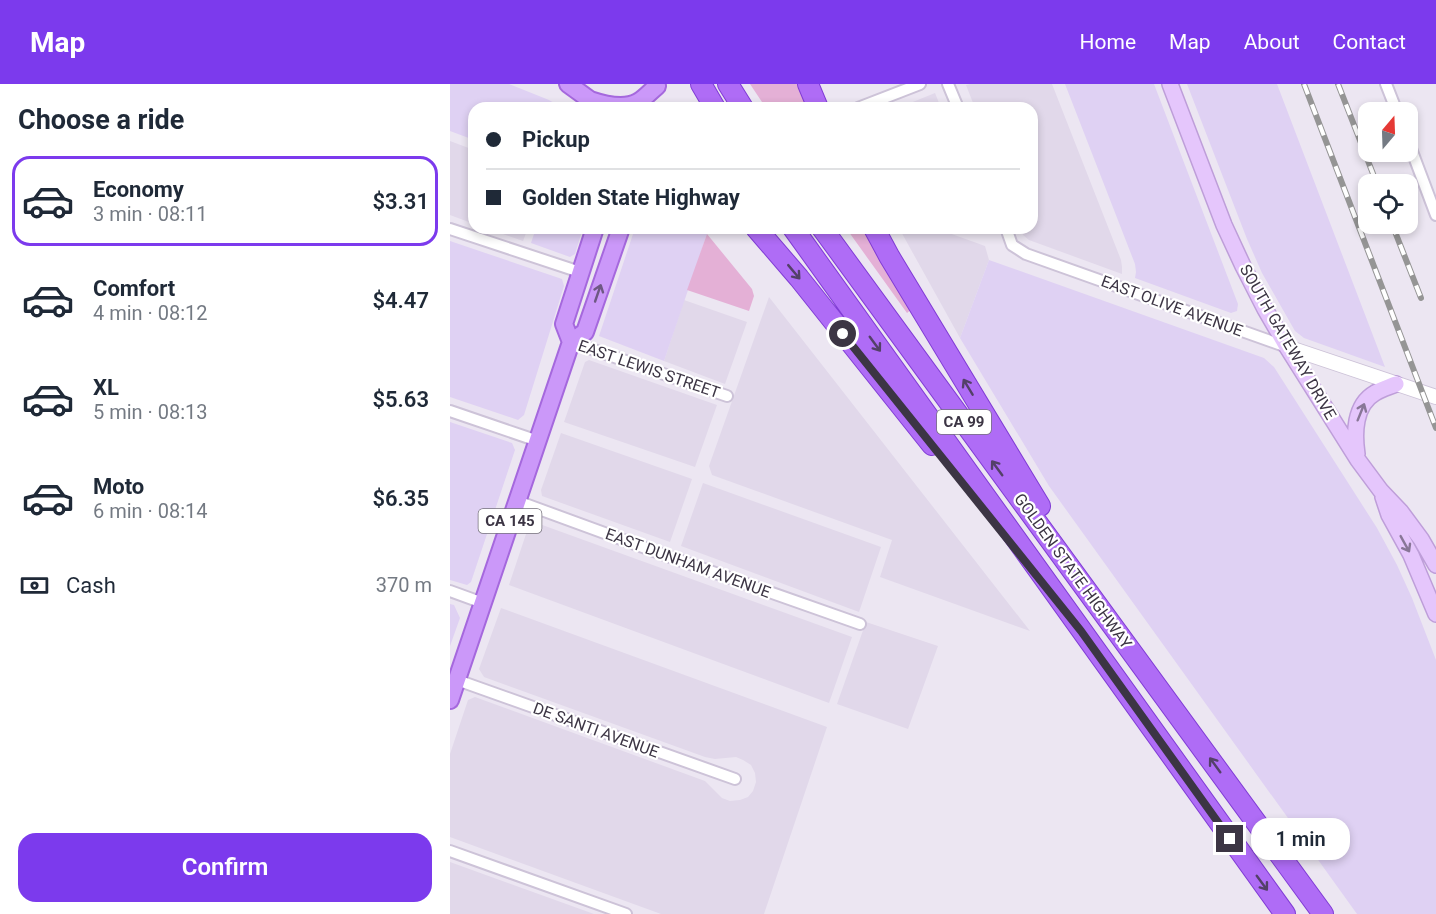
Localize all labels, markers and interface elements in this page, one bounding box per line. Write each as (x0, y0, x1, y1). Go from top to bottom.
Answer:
text: Map (30, 26, 85, 59)
text: Home (1080, 30, 1136, 54)
text: Map (1169, 30, 1211, 54)
text: About (1244, 30, 1300, 54)
text: Contact (1333, 30, 1406, 54)
north arrow (1358, 102, 1418, 162)
map controls (1358, 102, 1418, 234)
text: Choose a ride (18, 104, 184, 136)
text: Pickup (522, 127, 590, 152)
icon: car (21, 174, 75, 228)
button: locate (1358, 174, 1418, 234)
text: Economy (93, 177, 184, 202)
text: Golden State Highway (522, 185, 740, 210)
text: $3.31 (372, 189, 429, 214)
text: 3 min · 08:11 (93, 202, 208, 226)
street label: SOUTH GATEWAY DRIVE (1236, 261, 1340, 423)
one-way arrow (787, 264, 801, 279)
street label: EAST OLIVE AVENUE (1099, 272, 1245, 340)
icon: car (21, 273, 75, 327)
text: Comfort (93, 276, 175, 301)
one-way arrow (594, 284, 605, 303)
text: $4.47 (372, 288, 429, 313)
text: 4 min · 08:12 (93, 301, 208, 325)
route start (829, 320, 856, 347)
street label: EAST LEWIS STREET (576, 336, 723, 402)
one-way arrow (869, 336, 881, 352)
icon: car (21, 372, 75, 426)
text: XL (93, 375, 119, 400)
one-way arrow (961, 379, 973, 396)
text: $5.63 (372, 387, 429, 412)
text: 5 min · 08:13 (93, 400, 208, 424)
one-way arrow (1356, 404, 1367, 422)
road number: CA 99 (937, 410, 991, 434)
one-way arrow (991, 460, 1004, 476)
icon: car (21, 471, 75, 525)
text: Moto (93, 474, 144, 499)
text: $6.35 (372, 486, 429, 511)
street label: GOLDEN STATE HIGHWAY (1010, 490, 1136, 653)
text: 6 min · 08:14 (93, 499, 208, 523)
road number: CA 145 (478, 509, 542, 533)
street label: EAST DUNHAM AVENUE (603, 524, 773, 602)
one-way arrow (1399, 535, 1411, 552)
icon: cash (18, 569, 51, 602)
text: Cash (66, 573, 116, 598)
text: 370 m (376, 573, 432, 597)
street label: DE SANTI AVENUE (531, 698, 661, 762)
one-way arrow (1209, 757, 1221, 773)
callout: 1 min (1251, 818, 1350, 860)
route end (1216, 825, 1243, 852)
text: 1 min (1275, 827, 1326, 851)
button: Confirm (18, 833, 432, 902)
one-way arrow (1256, 875, 1268, 891)

